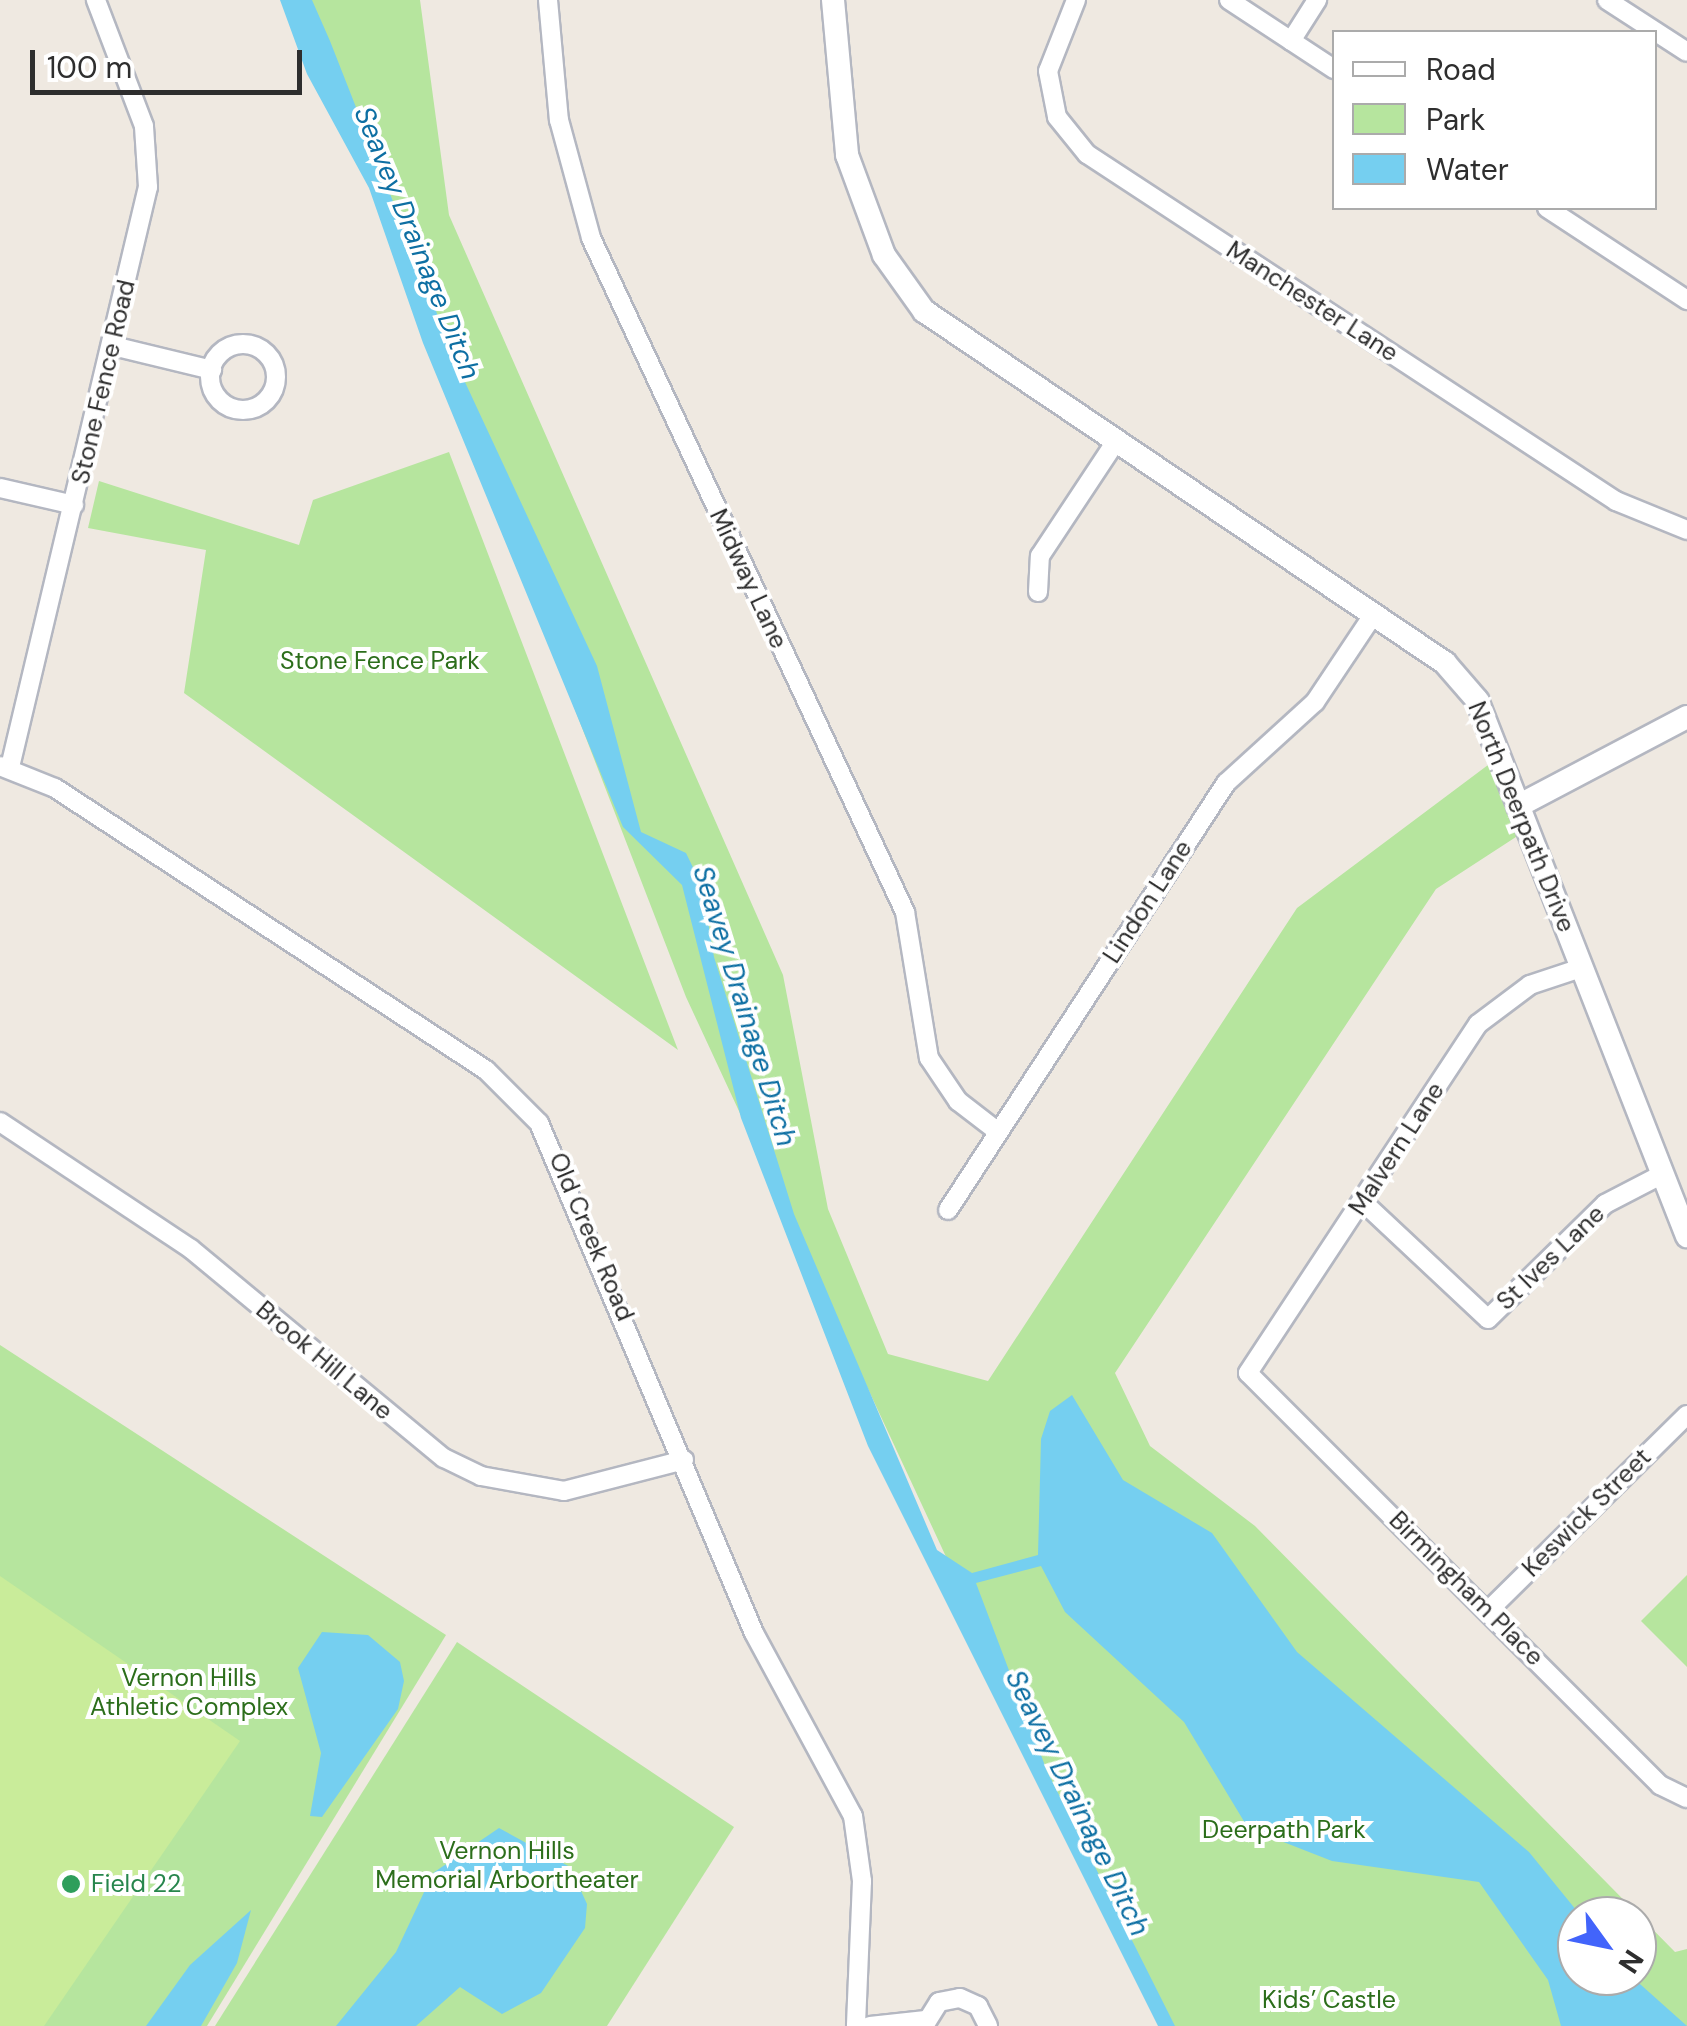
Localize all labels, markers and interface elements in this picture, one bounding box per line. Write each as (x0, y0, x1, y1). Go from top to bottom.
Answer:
scale bar (35, 30, 308, 92)
legend (1332, 30, 1657, 210)
text: 100 m (47, 48, 132, 87)
text: Road (1426, 50, 1496, 89)
text: Park (1426, 100, 1485, 139)
water label: Seavey Drainage Ditch (347, 102, 487, 384)
text: Water (1426, 150, 1509, 189)
street label: Manchester Lane (1220, 235, 1404, 369)
street label: Stone Fence Road (66, 277, 142, 487)
street label: Midway Lane (703, 504, 793, 654)
park label: Stone Fence Park (280, 646, 480, 676)
street label: North Deerpath Drive (1461, 697, 1581, 937)
street label: Lindon Lane (1097, 835, 1199, 969)
water label: Seavey Drainage Ditch (685, 862, 803, 1150)
street label: Malvern Lane (1343, 1077, 1451, 1221)
street label: Old Creek Road (542, 1148, 640, 1326)
street label: St Ives Lane (1491, 1199, 1611, 1317)
street label: Brook Hill Lane (250, 1295, 398, 1427)
street label: Keswick Street (1516, 1442, 1658, 1584)
street label: Birmingham Place (1383, 1506, 1549, 1672)
park label: Vernon Hills Athletic Complex (90, 1664, 288, 1723)
water label: Seavey Drainage Ditch (998, 1665, 1156, 1941)
park label: Deerpath Park (1202, 1815, 1366, 1845)
park label: Vernon Hills Memorial Arbortheater (375, 1837, 639, 1896)
place label: Field 22 (91, 1869, 181, 1899)
marker: Field 22 (60, 1873, 82, 1895)
north arrow (1557, 1896, 1657, 1996)
text: N (1610, 1943, 1652, 1980)
park label: Kids’ Castle (1262, 1985, 1396, 2015)

